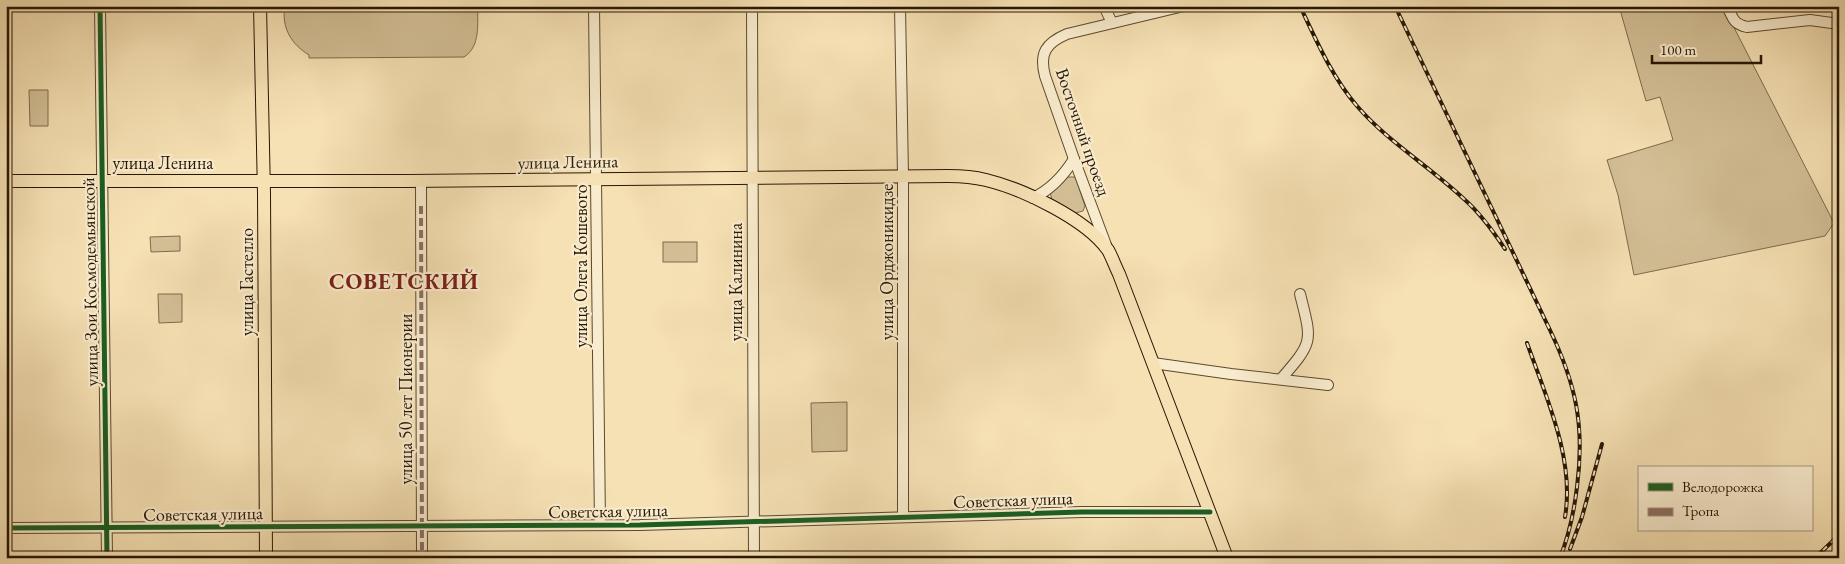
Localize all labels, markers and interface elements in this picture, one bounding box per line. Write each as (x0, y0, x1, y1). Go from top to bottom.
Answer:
scale bar (1652, 32, 1761, 64)
text: 100 m (1660, 40, 1697, 59)
street label: Восточный проезд (1051, 65, 1116, 199)
street label: улица Ленина (517, 149, 619, 174)
street label: улица Ленина (113, 151, 214, 174)
street label: улица Зои Космодемьянской (76, 177, 103, 387)
street label: улица Олега Кошевого (569, 184, 592, 348)
street label: улица Орджоникидзе (875, 184, 898, 340)
street label: улица Калинина (724, 222, 747, 341)
street label: улица Гастелло (235, 228, 258, 336)
district label: СОВЕТСКИЙ (329, 267, 479, 296)
street label: улица 50 лет Пионерии (394, 313, 417, 485)
legend (1638, 466, 1812, 532)
text: Велодорожка (1682, 477, 1763, 496)
street label: Советская улица (953, 486, 1074, 513)
street label: Советская улица (548, 498, 669, 523)
street label: Советская улица (143, 501, 264, 526)
text: Тропа (1682, 501, 1719, 520)

